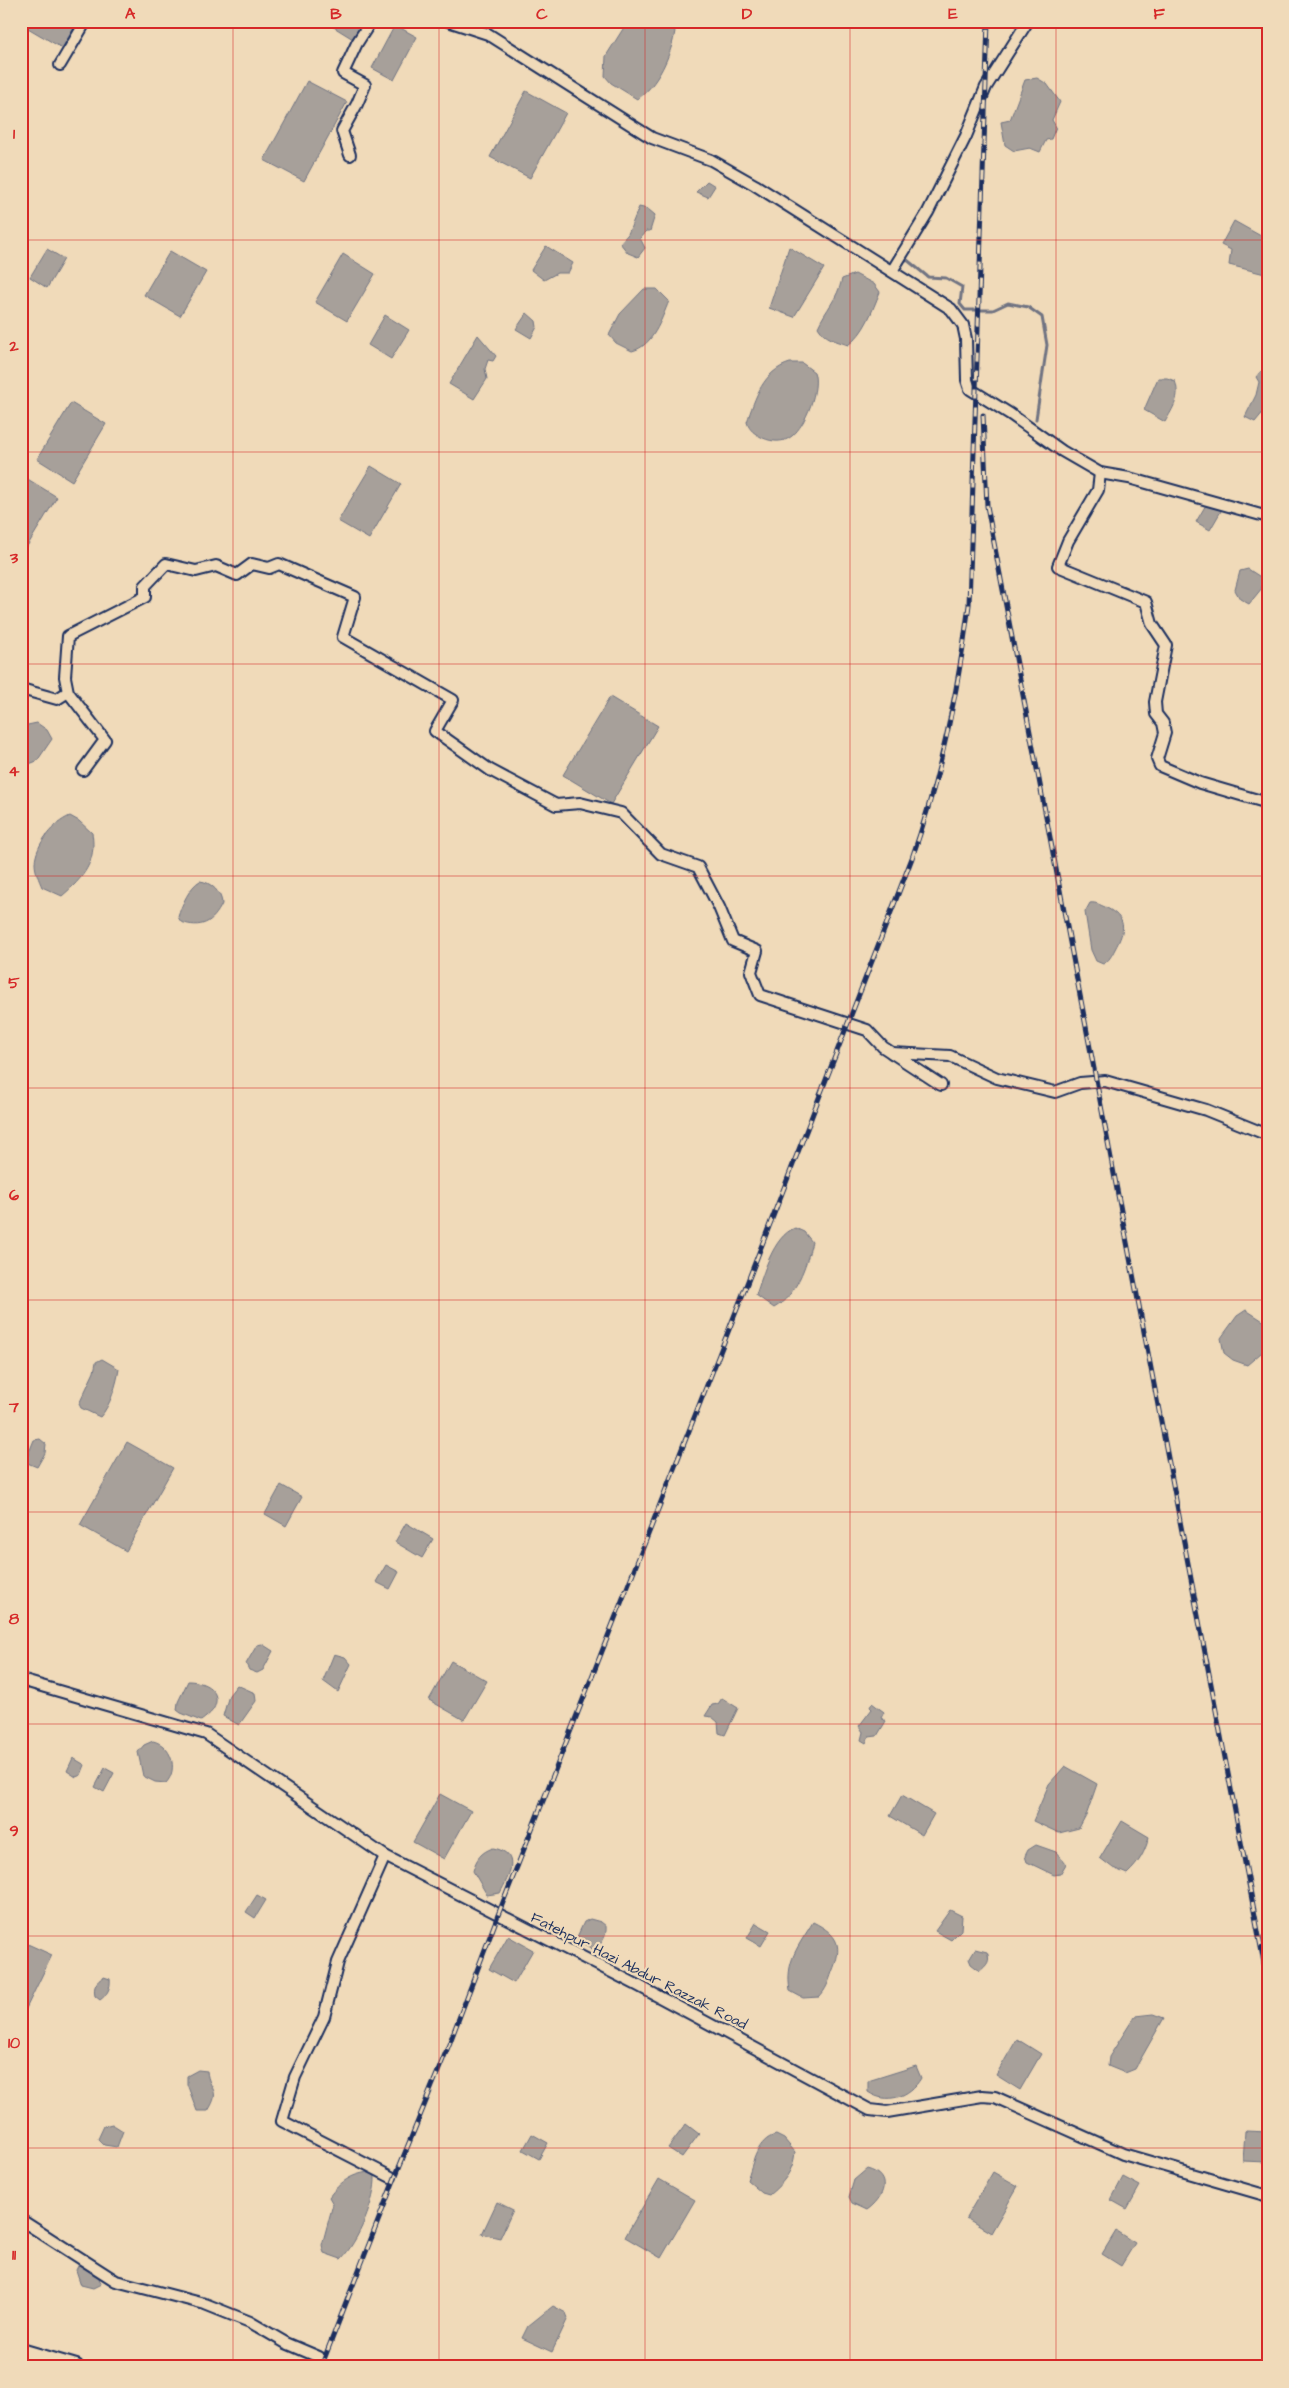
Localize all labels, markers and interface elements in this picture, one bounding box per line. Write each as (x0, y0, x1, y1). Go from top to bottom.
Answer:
text: A (125, 3, 136, 25)
text: B (330, 3, 342, 25)
text: C (536, 3, 548, 25)
text: D (742, 3, 753, 25)
text: E (948, 3, 958, 25)
text: F (1153, 3, 1165, 25)
text: 1 (13, 123, 16, 145)
text: 2 (8, 335, 19, 357)
text: 3 (9, 547, 19, 569)
text: 4 (9, 760, 20, 782)
text: 5 (8, 972, 20, 994)
text: 6 (9, 1184, 19, 1206)
text: 7 (8, 1396, 19, 1418)
text: 8 (9, 1608, 20, 1630)
text: 9 (9, 1820, 19, 1842)
street label: Fatehpur Hazi Abdur Razzak Road (527, 1907, 751, 2035)
text: 10 (8, 2032, 20, 2054)
text: 11 (12, 2244, 17, 2266)

